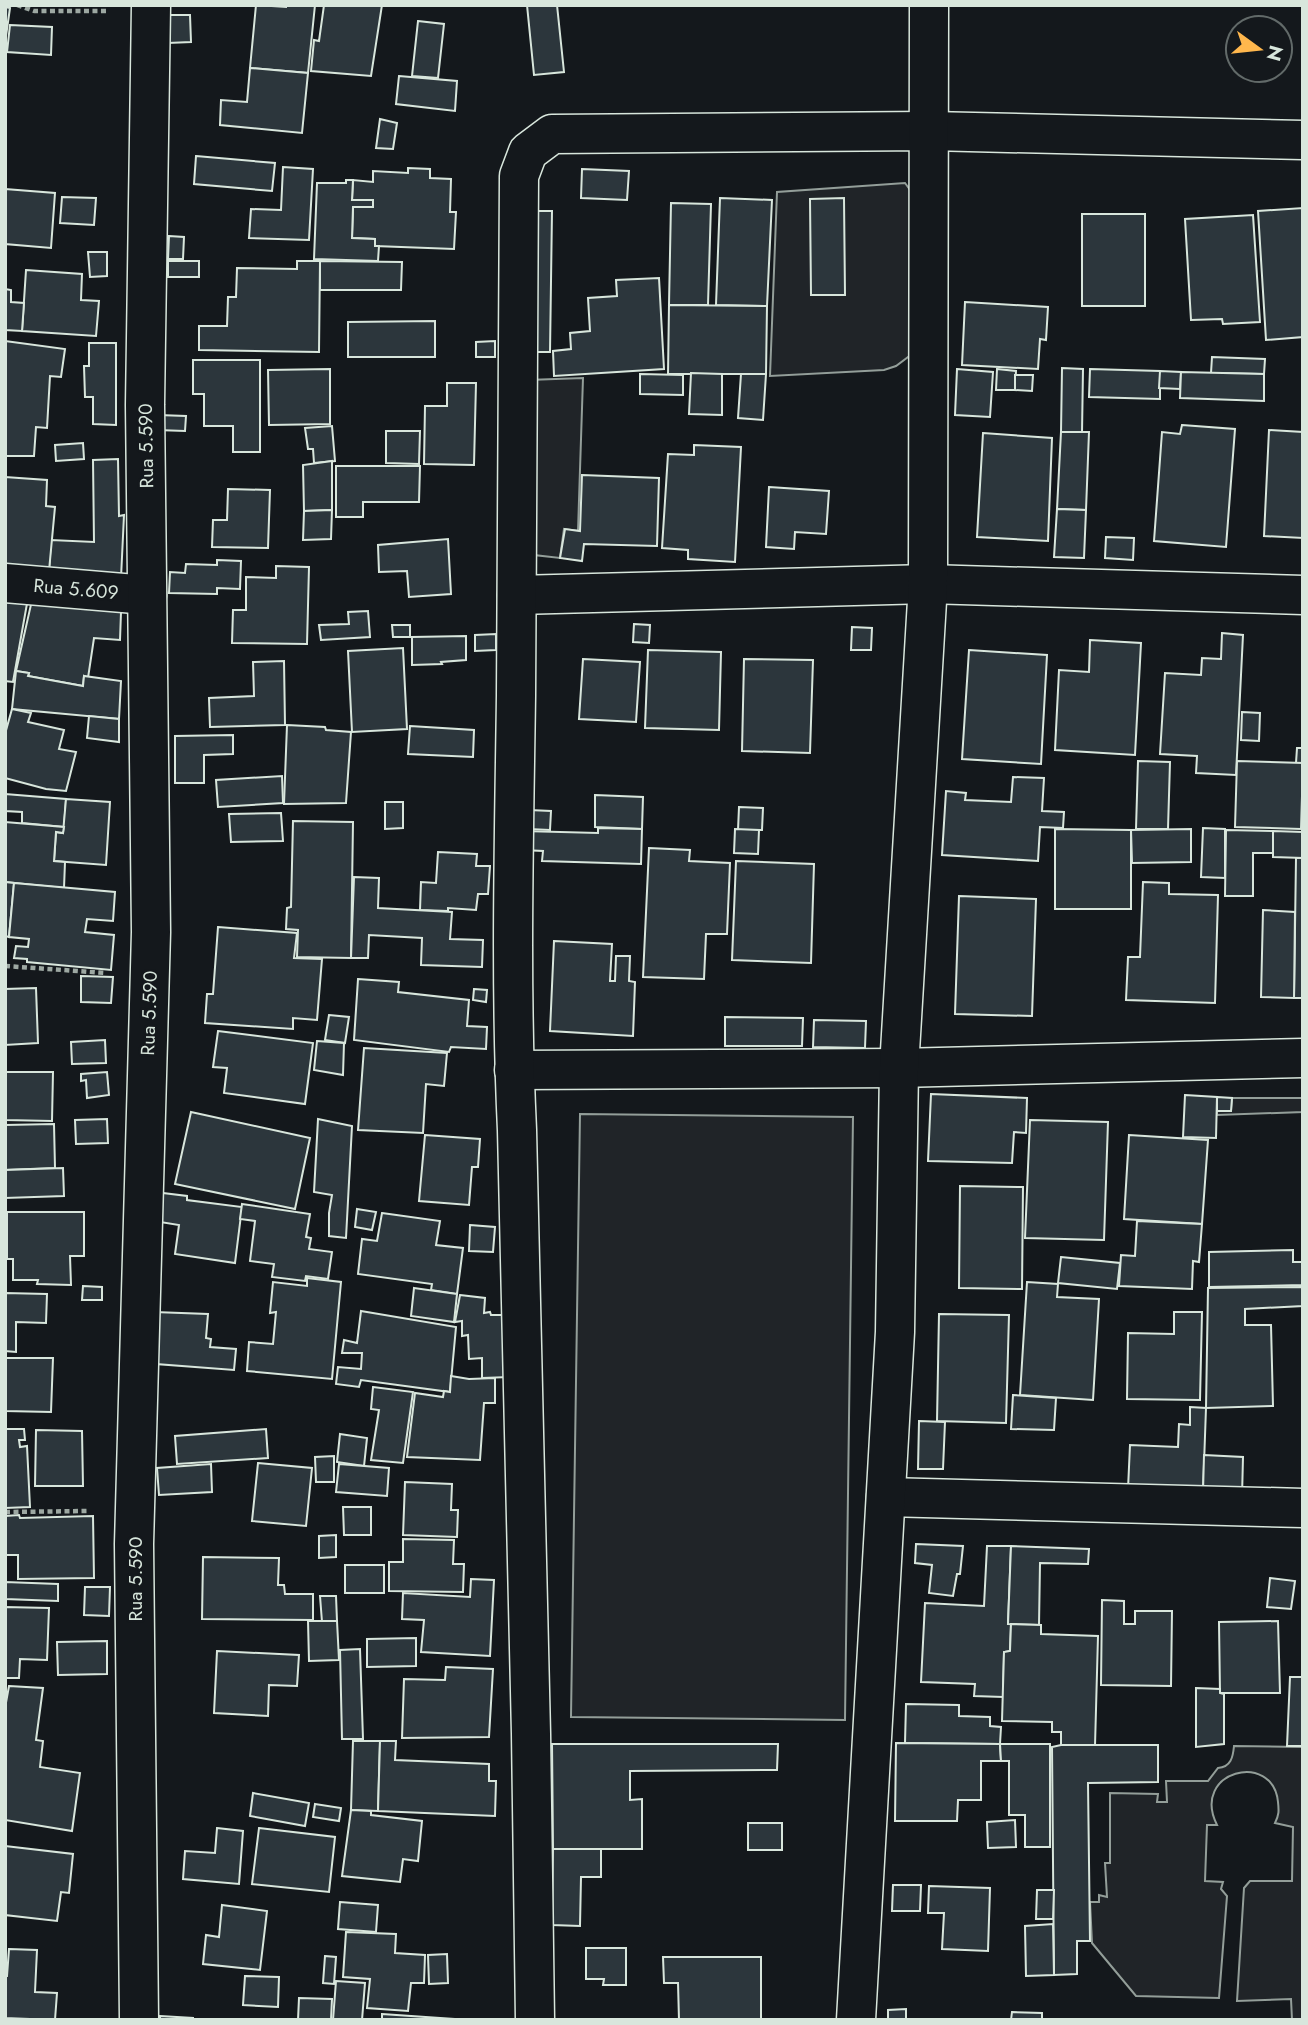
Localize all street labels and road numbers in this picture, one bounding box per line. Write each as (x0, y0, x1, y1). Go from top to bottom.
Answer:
street label: Rua 5.590 (132, 403, 160, 489)
street label: Rua 5.609 (32, 572, 120, 606)
street label: Rua 5.590 (134, 970, 164, 1056)
street label: Rua 5.590 (122, 1537, 149, 1621)

